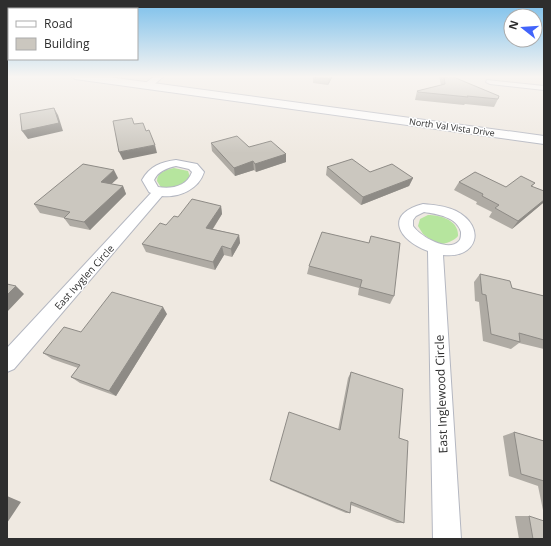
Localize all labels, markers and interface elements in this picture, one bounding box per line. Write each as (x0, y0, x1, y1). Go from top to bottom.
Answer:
legend (8, 8, 138, 60)
north arrow (503, 8, 543, 48)
text: Road (44, 15, 73, 32)
text: N (504, 18, 521, 31)
text: Building (44, 35, 90, 52)
street label: North Val Vista Drive (408, 115, 496, 139)
street label: East Ivyglen Circle (51, 241, 117, 313)
street label: East Inglewood Circle (430, 334, 452, 454)

